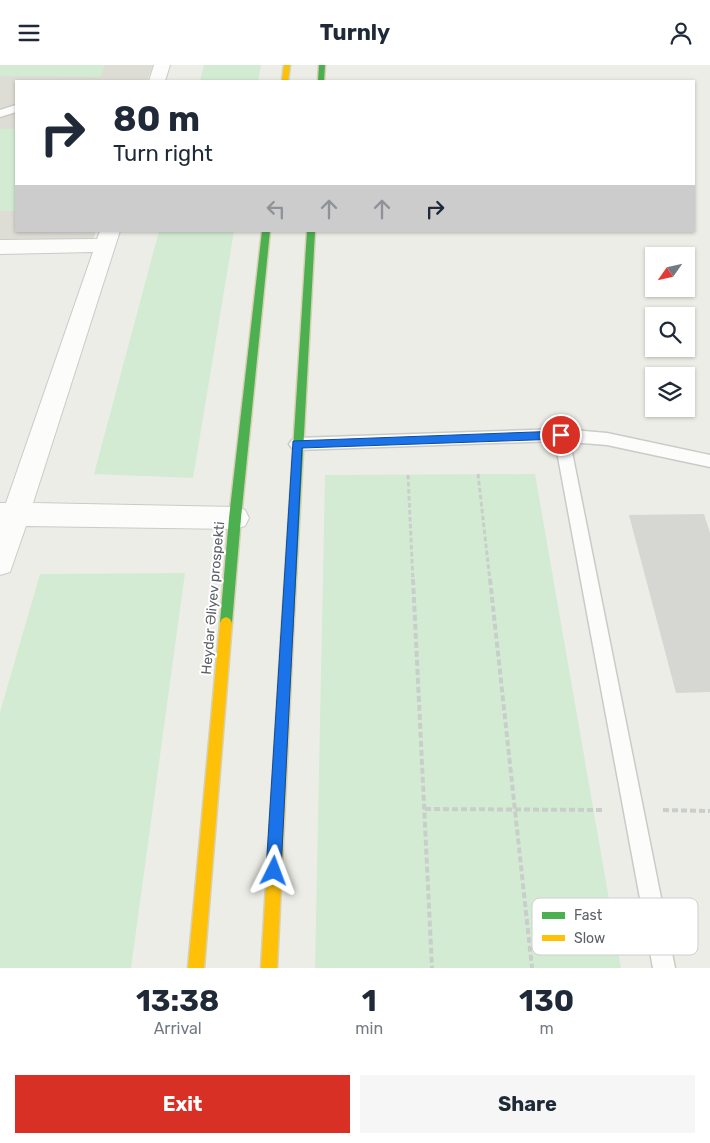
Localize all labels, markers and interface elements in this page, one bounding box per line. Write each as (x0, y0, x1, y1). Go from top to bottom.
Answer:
icon: menu (15, 19, 43, 47)
text: Turnly (320, 19, 390, 46)
icon: person (667, 19, 695, 47)
text: 80 m (113, 98, 200, 140)
icon: right (30, 100, 95, 165)
text: Turn right (113, 140, 213, 167)
icon: left (262, 195, 290, 223)
icon: ahead (315, 195, 343, 223)
icon: ahead (368, 195, 396, 223)
icon: right (421, 195, 449, 223)
north arrow (645, 247, 695, 297)
map controls (645, 247, 695, 417)
button: search (645, 307, 695, 357)
button: layers (645, 367, 695, 417)
pin (540, 414, 582, 456)
icon: arrive (547, 421, 575, 449)
street label: Heydər Əliyev prospekti (198, 521, 228, 675)
position arrow (247, 844, 299, 896)
legend (532, 898, 698, 955)
text: Fast (574, 907, 603, 924)
text: Slow (574, 930, 605, 947)
text: 13:38 (136, 983, 219, 1019)
text: 1 (362, 983, 377, 1019)
text: 130 (519, 983, 574, 1019)
text: Arrival (154, 1019, 202, 1038)
text: min (355, 1019, 383, 1038)
text: m (539, 1019, 554, 1038)
button: Exit (15, 1075, 350, 1133)
button: Share (360, 1075, 695, 1133)

